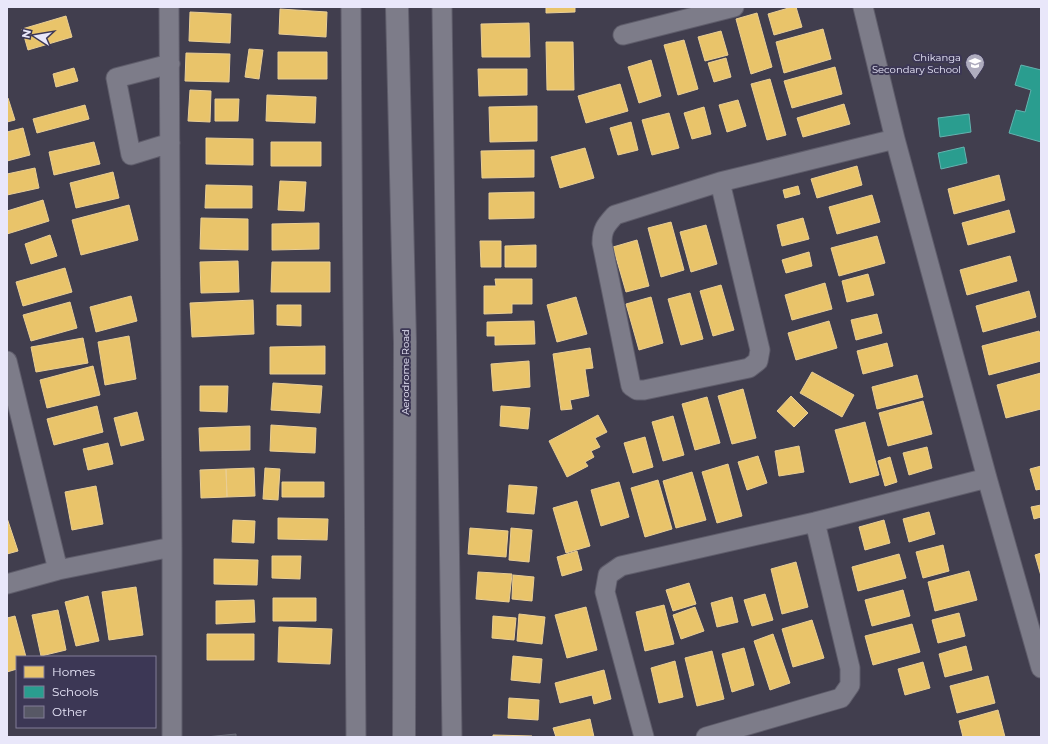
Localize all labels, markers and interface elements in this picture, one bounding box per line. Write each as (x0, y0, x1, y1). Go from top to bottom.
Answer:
north arrow (16, 16, 56, 56)
text: N (18, 28, 34, 40)
place label: Chikanga Secondary School (872, 51, 961, 76)
school or university icon: Chikanga Secondary School (964, 52, 986, 80)
street label: Aerodrome Road (399, 329, 412, 415)
legend (16, 656, 156, 728)
text: Homes (52, 664, 95, 679)
text: Schools (52, 684, 98, 699)
text: Other (52, 704, 87, 719)

